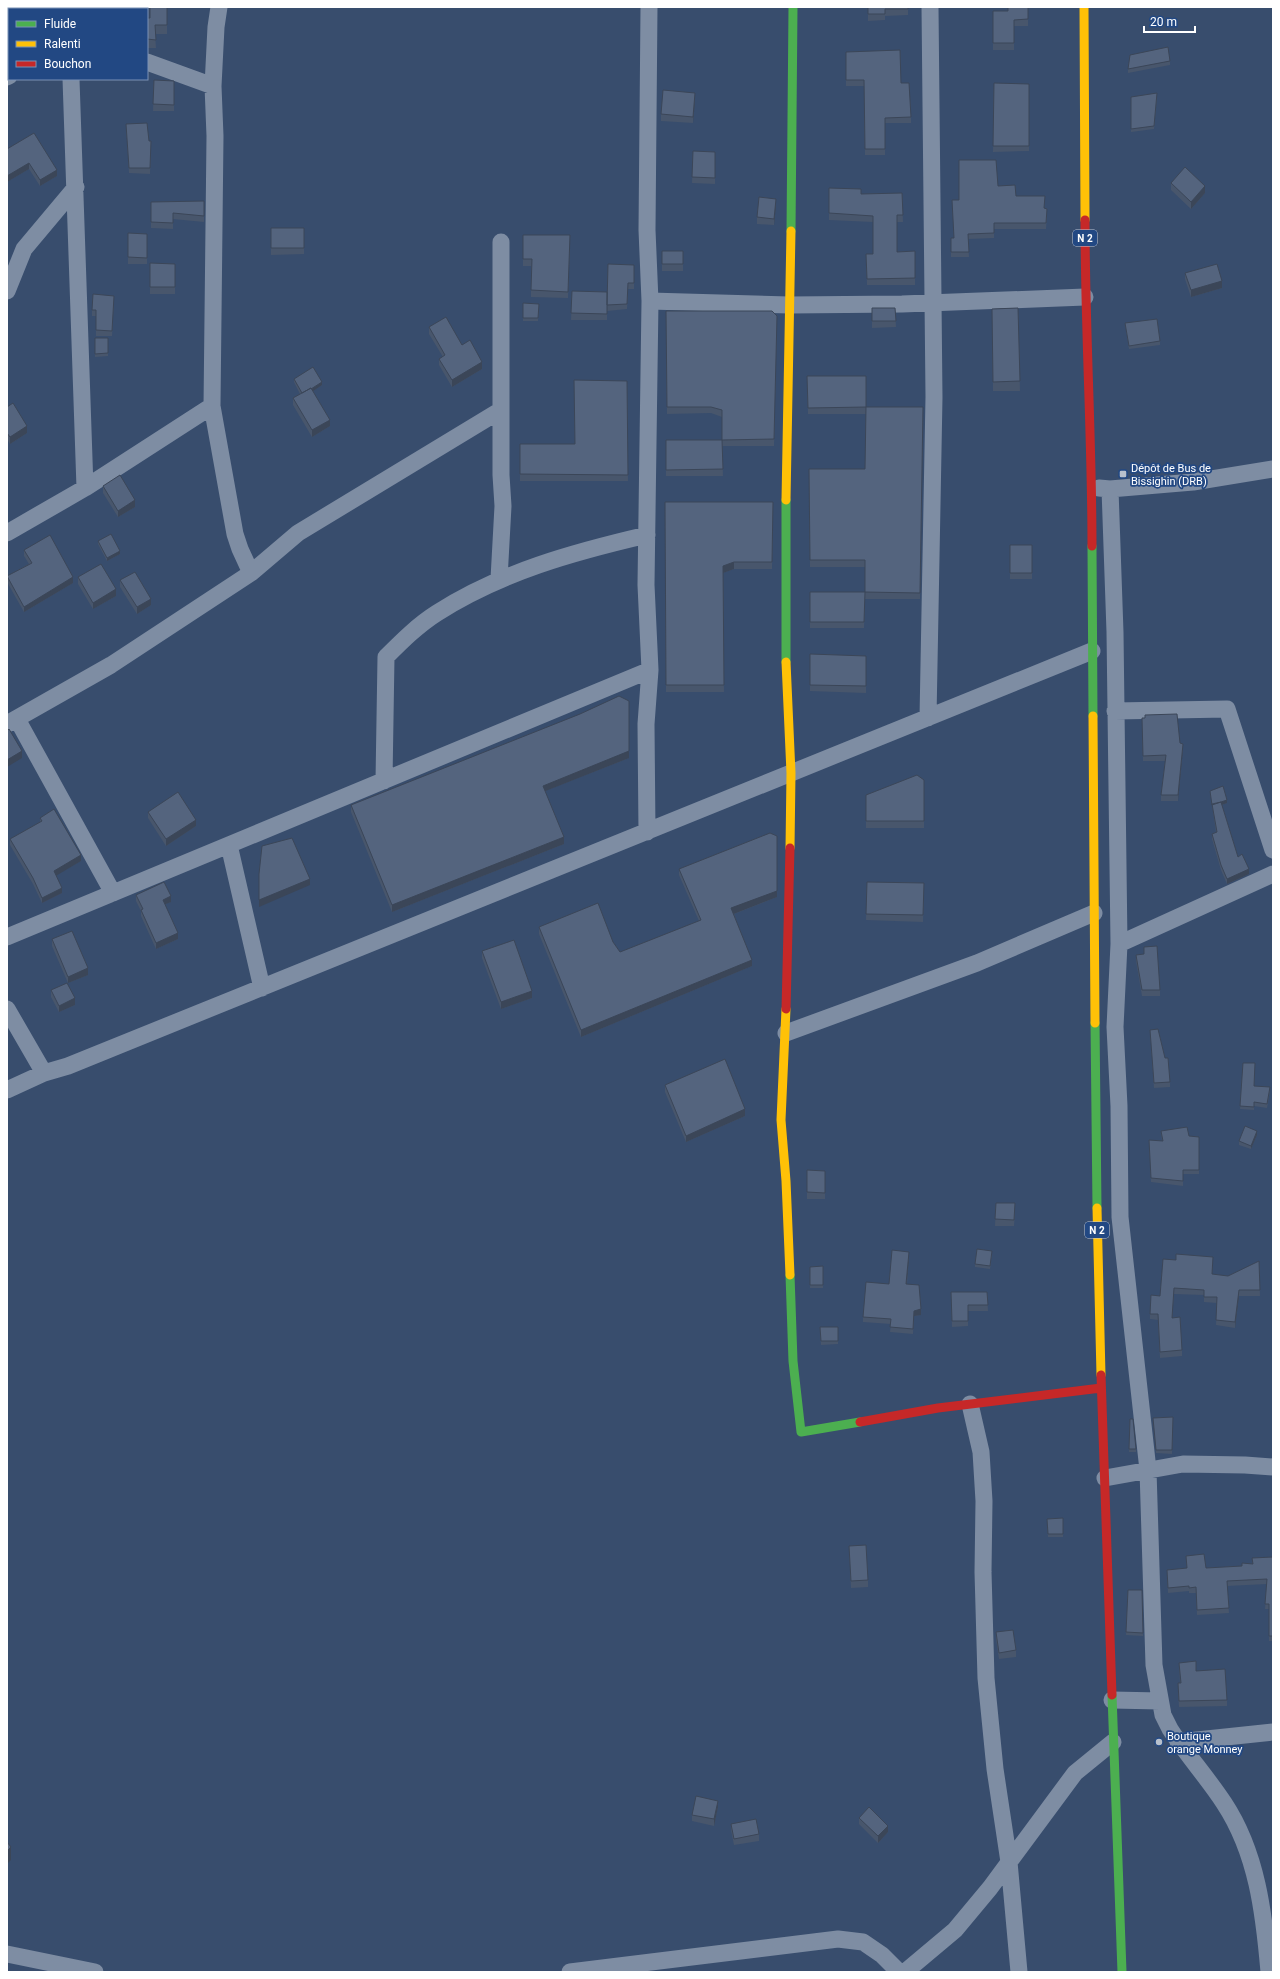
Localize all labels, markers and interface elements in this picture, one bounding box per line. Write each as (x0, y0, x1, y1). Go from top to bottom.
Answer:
legend (8, 8, 148, 80)
scale bar (1144, 8, 1195, 34)
text: 20 m (1150, 15, 1177, 29)
text: Fluide (44, 17, 76, 31)
text: Ralenti (44, 37, 81, 51)
text: Bouchon (44, 57, 91, 71)
road number: N 2 (1073, 230, 1097, 246)
place label: Dépôt de Bus de Bissighin (DRB) (1131, 462, 1211, 488)
marker: Dépôt de Bus de Bissighin (DRB) (1118, 469, 1128, 479)
road number: N 2 (1085, 1222, 1109, 1238)
place label: Boutique orange Monney (1167, 1730, 1243, 1756)
marker: Boutique orange Monney (1154, 1737, 1164, 1747)

